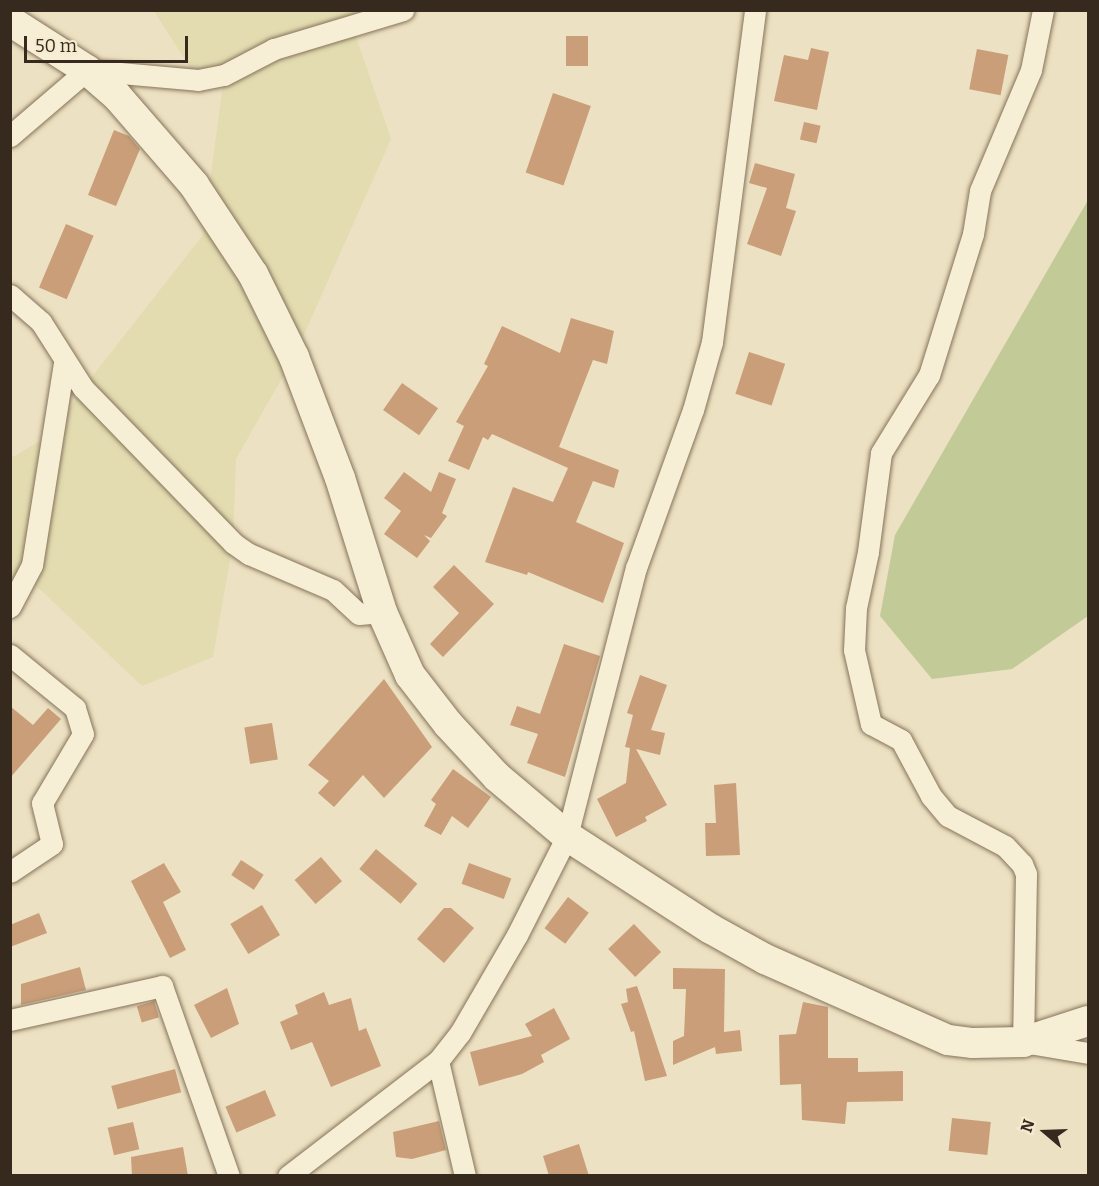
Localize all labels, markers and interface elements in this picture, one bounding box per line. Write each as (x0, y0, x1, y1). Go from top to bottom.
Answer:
scale bar (27, 24, 190, 62)
text: 50 m (35, 35, 77, 57)
north arrow (1015, 1102, 1075, 1162)
text: N (1017, 1117, 1038, 1135)

